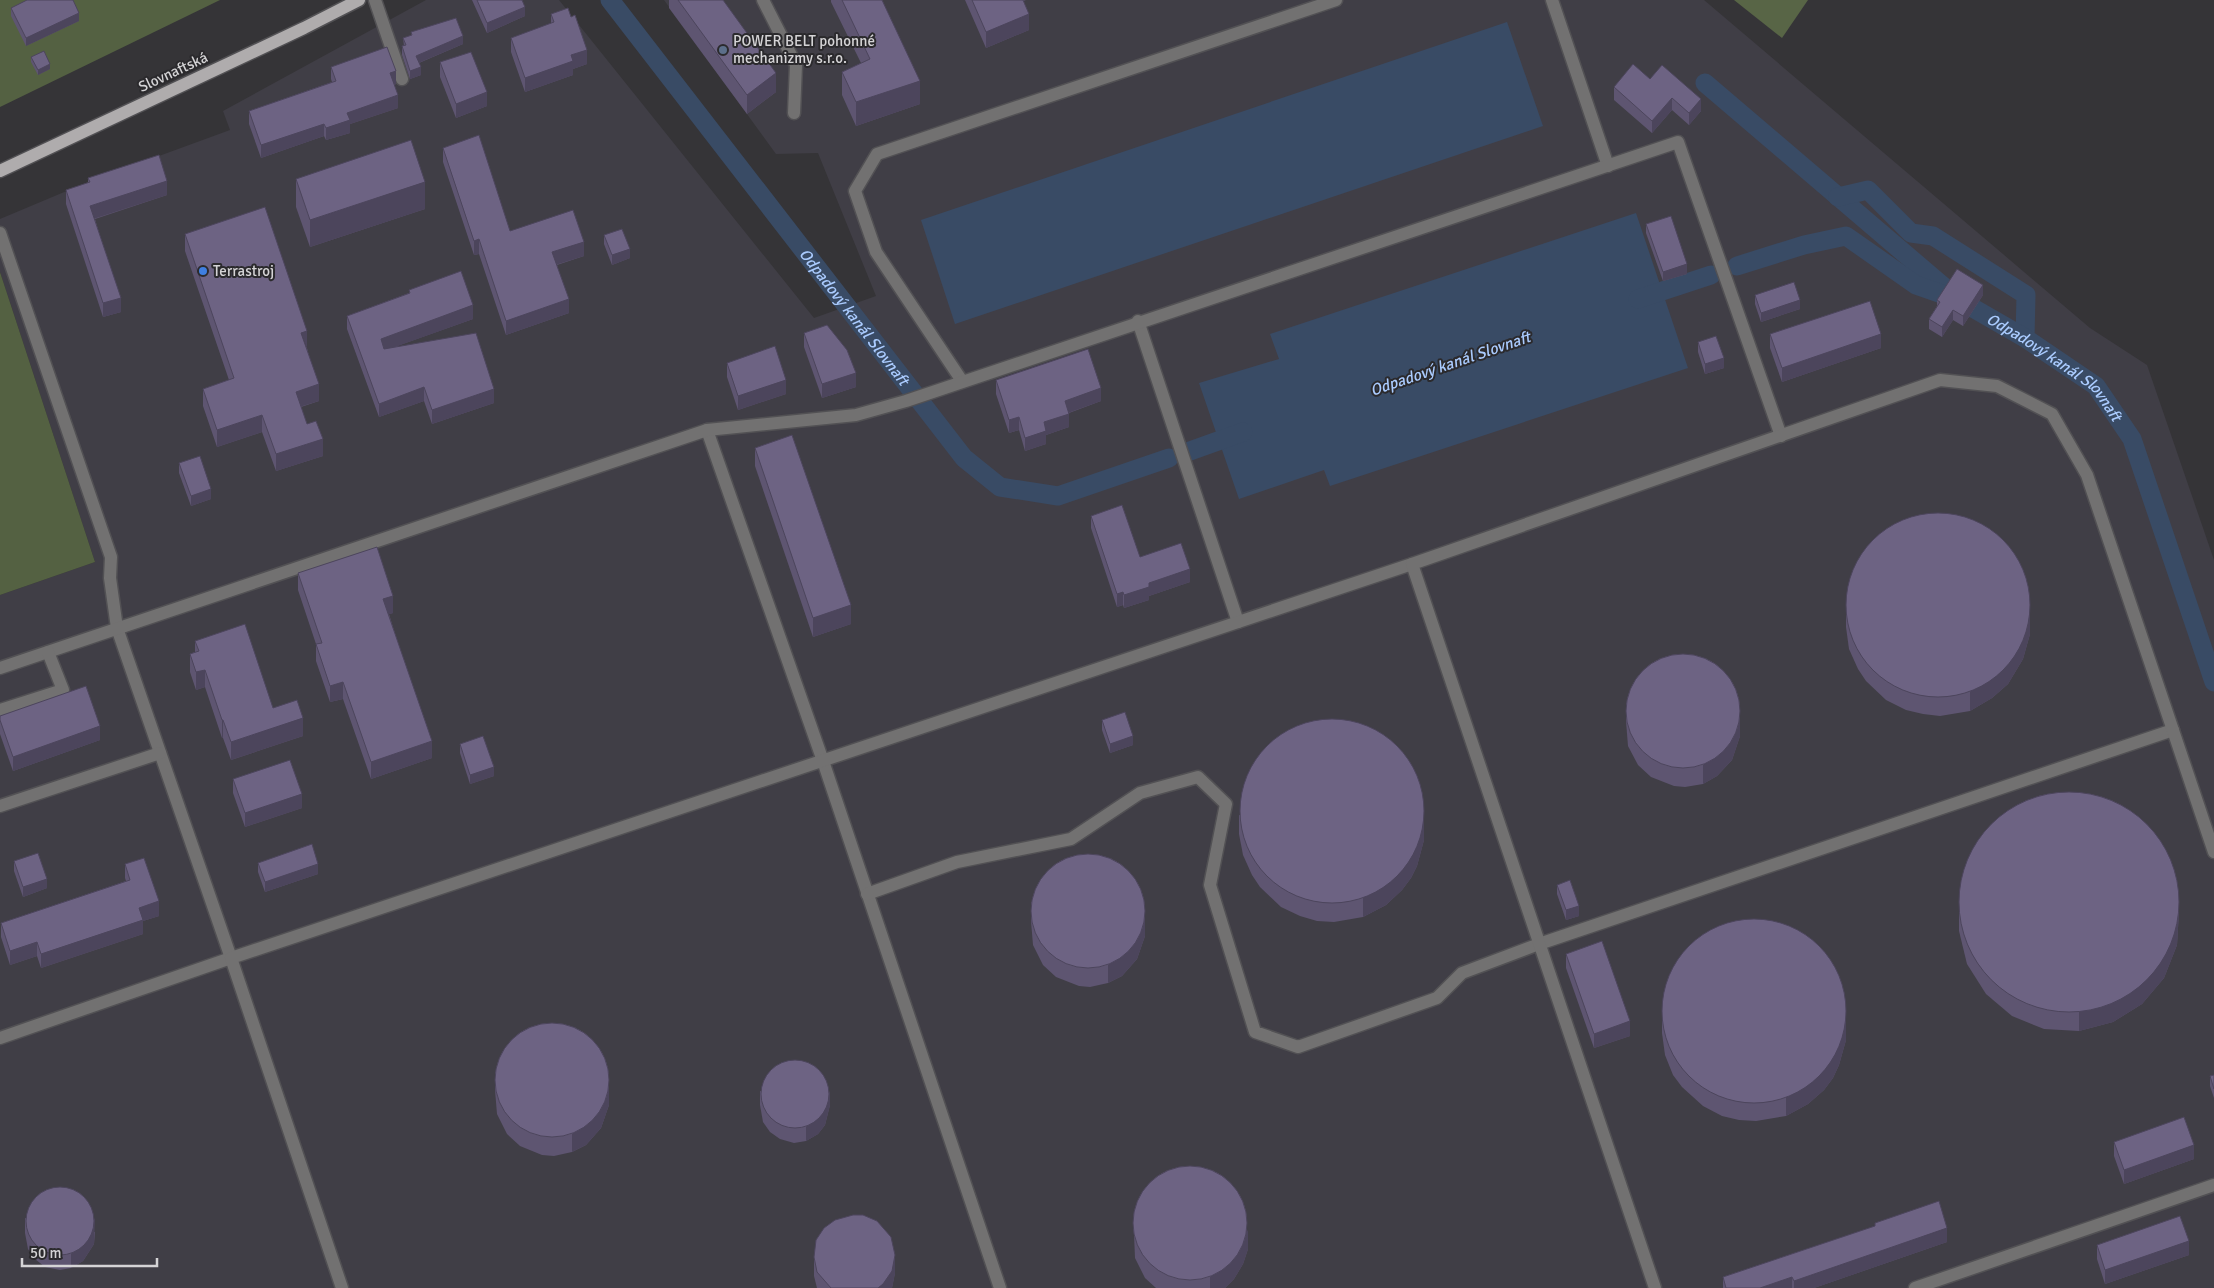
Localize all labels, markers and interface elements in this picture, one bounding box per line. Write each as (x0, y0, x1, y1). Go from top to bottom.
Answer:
place label: POWER BELT pohonné mechanizmy s.r.o. (733, 32, 875, 67)
marker: POWER BELT pohonné mechanizmy s.r.o. (717, 44, 729, 56)
street label: Slovnaftská (136, 48, 210, 96)
water label: Odpadový kanál Slovnaft (795, 245, 914, 391)
place label: Terrastroj (213, 262, 274, 280)
marker: Terrastroj (197, 265, 209, 277)
water label: Odpadový kanál Slovnaft (1983, 309, 2127, 427)
water label: Odpadový kanál Slovnaft (1368, 327, 1534, 401)
scale bar (22, 1236, 158, 1268)
text: 50 m (30, 1244, 61, 1262)

